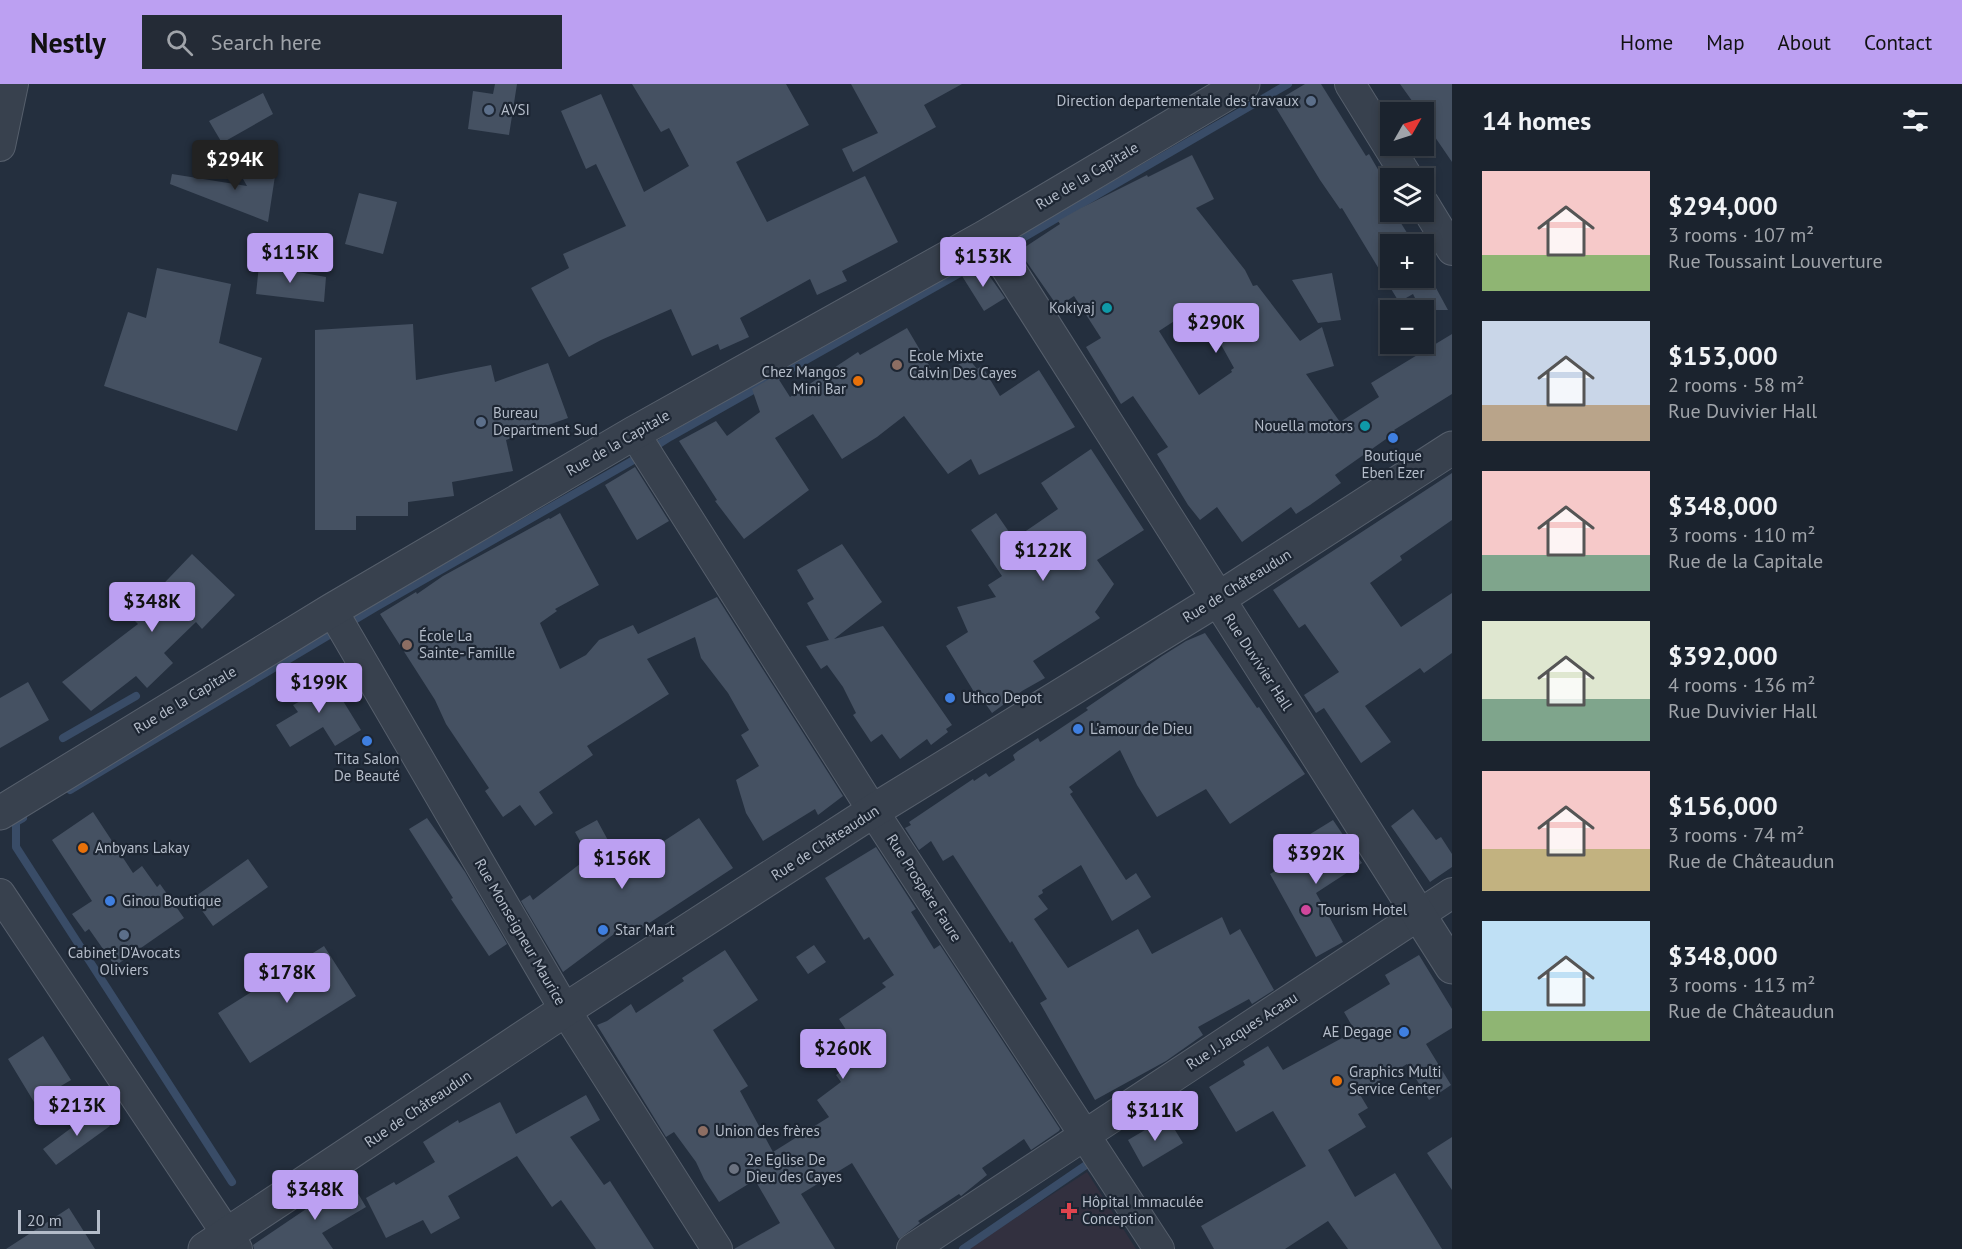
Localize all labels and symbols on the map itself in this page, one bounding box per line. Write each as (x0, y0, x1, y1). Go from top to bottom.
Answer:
place label: Direction departementale des travaux (1057, 91, 1299, 110)
marker: Direction departementale des travaux (1304, 94, 1318, 108)
place label: AVSI (501, 100, 530, 119)
north arrow (1380, 102, 1434, 156)
marker: AVSI (482, 103, 496, 117)
street label: Rue de la Capitale (1032, 137, 1142, 214)
pin: $294K (193, 140, 277, 191)
pin: $115K (248, 233, 332, 284)
pin: $153K (941, 237, 1025, 288)
place label: Kokiyaj (1049, 298, 1095, 317)
marker: Kokiyaj (1100, 301, 1114, 315)
pin: $290K (1174, 303, 1258, 354)
place label: Ecole Mixte Calvin Des Cayes (909, 346, 1017, 382)
marker: Ecole Mixte Calvin Des Cayes (890, 358, 904, 372)
place label: Chez Mangos Mini Bar (762, 362, 846, 398)
marker: Chez Mangos Mini Bar (851, 374, 865, 388)
place label: Bureau Department Sud (493, 403, 598, 439)
street label: Rue de la Capitale (563, 405, 673, 480)
marker: Bureau Department Sud (474, 415, 488, 429)
place label: Nouella motors (1254, 416, 1353, 435)
marker: Nouella motors (1358, 419, 1372, 433)
marker: Boutique Eben Ezer (1386, 431, 1400, 445)
place label: Boutique Eben Ezer (1361, 446, 1425, 482)
pin: $122K (1001, 531, 1085, 582)
street label: Rue de Châteaudun (1179, 544, 1295, 627)
pin: $348K (110, 582, 194, 633)
street label: Rue Duvivier Hall (1220, 610, 1297, 714)
place label: École La Sainte- Famille (419, 626, 515, 662)
marker: École La Sainte- Famille (400, 638, 414, 652)
street label: Rue de la Capitale (130, 661, 240, 738)
pin: $199K (277, 663, 361, 714)
place label: Uthco Depot (962, 688, 1042, 707)
marker: Uthco Depot (943, 691, 957, 705)
place label: L'amour de Dieu (1090, 719, 1192, 738)
marker: L'amour de Dieu (1071, 722, 1085, 736)
marker: Tita Salon De Beauté (360, 734, 374, 748)
place label: Tita Salon De Beauté (334, 749, 400, 785)
street label: Rue de Châteaudun (767, 801, 882, 885)
street label: Rue Prospère Faure (883, 830, 966, 945)
pin: $392K (1274, 834, 1358, 885)
place label: Anbyans Lakay (95, 838, 189, 857)
pin: $156K (580, 839, 664, 890)
marker: Anbyans Lakay (76, 841, 90, 855)
street label: Rue Monseigneur Maurice (471, 855, 570, 1008)
place label: Ginou Boutique (122, 891, 221, 910)
marker: Ginou Boutique (103, 894, 117, 908)
place label: Tourism Hotel (1318, 900, 1408, 919)
marker: Tourism Hotel (1299, 903, 1313, 917)
place label: Star Mart (615, 920, 675, 939)
marker: Star Mart (596, 923, 610, 937)
marker: Cabinet D'Avocats Oliviers (117, 928, 131, 942)
place label: Cabinet D'Avocats Oliviers (68, 943, 180, 979)
pin: $178K (245, 953, 329, 1004)
street label: Rue J. Jacques Acaau (1182, 987, 1301, 1074)
place label: AE Degage (1323, 1022, 1392, 1041)
marker: AE Degage (1397, 1025, 1411, 1039)
pin: $260K (801, 1029, 885, 1080)
place label: Graphics Multi Service Center (1349, 1062, 1442, 1098)
street label: Rue de Châteaudun (361, 1066, 475, 1151)
marker: Graphics Multi Service Center (1330, 1074, 1344, 1088)
pin: $213K (35, 1086, 119, 1137)
pin: $311K (1113, 1091, 1197, 1142)
place label: Union des frères (715, 1121, 820, 1140)
marker: Union des frères (696, 1124, 710, 1138)
place label: 2e Eglise De Dieu des Cayes (746, 1150, 842, 1186)
marker: 2e Eglise De Dieu des Cayes (727, 1162, 741, 1176)
pin: $348K (273, 1170, 357, 1221)
place label: Hôpital Immaculée Conception (1082, 1192, 1204, 1228)
marker: Hôpital Immaculée Conception (1060, 1202, 1078, 1220)
scale bar (18, 1207, 100, 1234)

